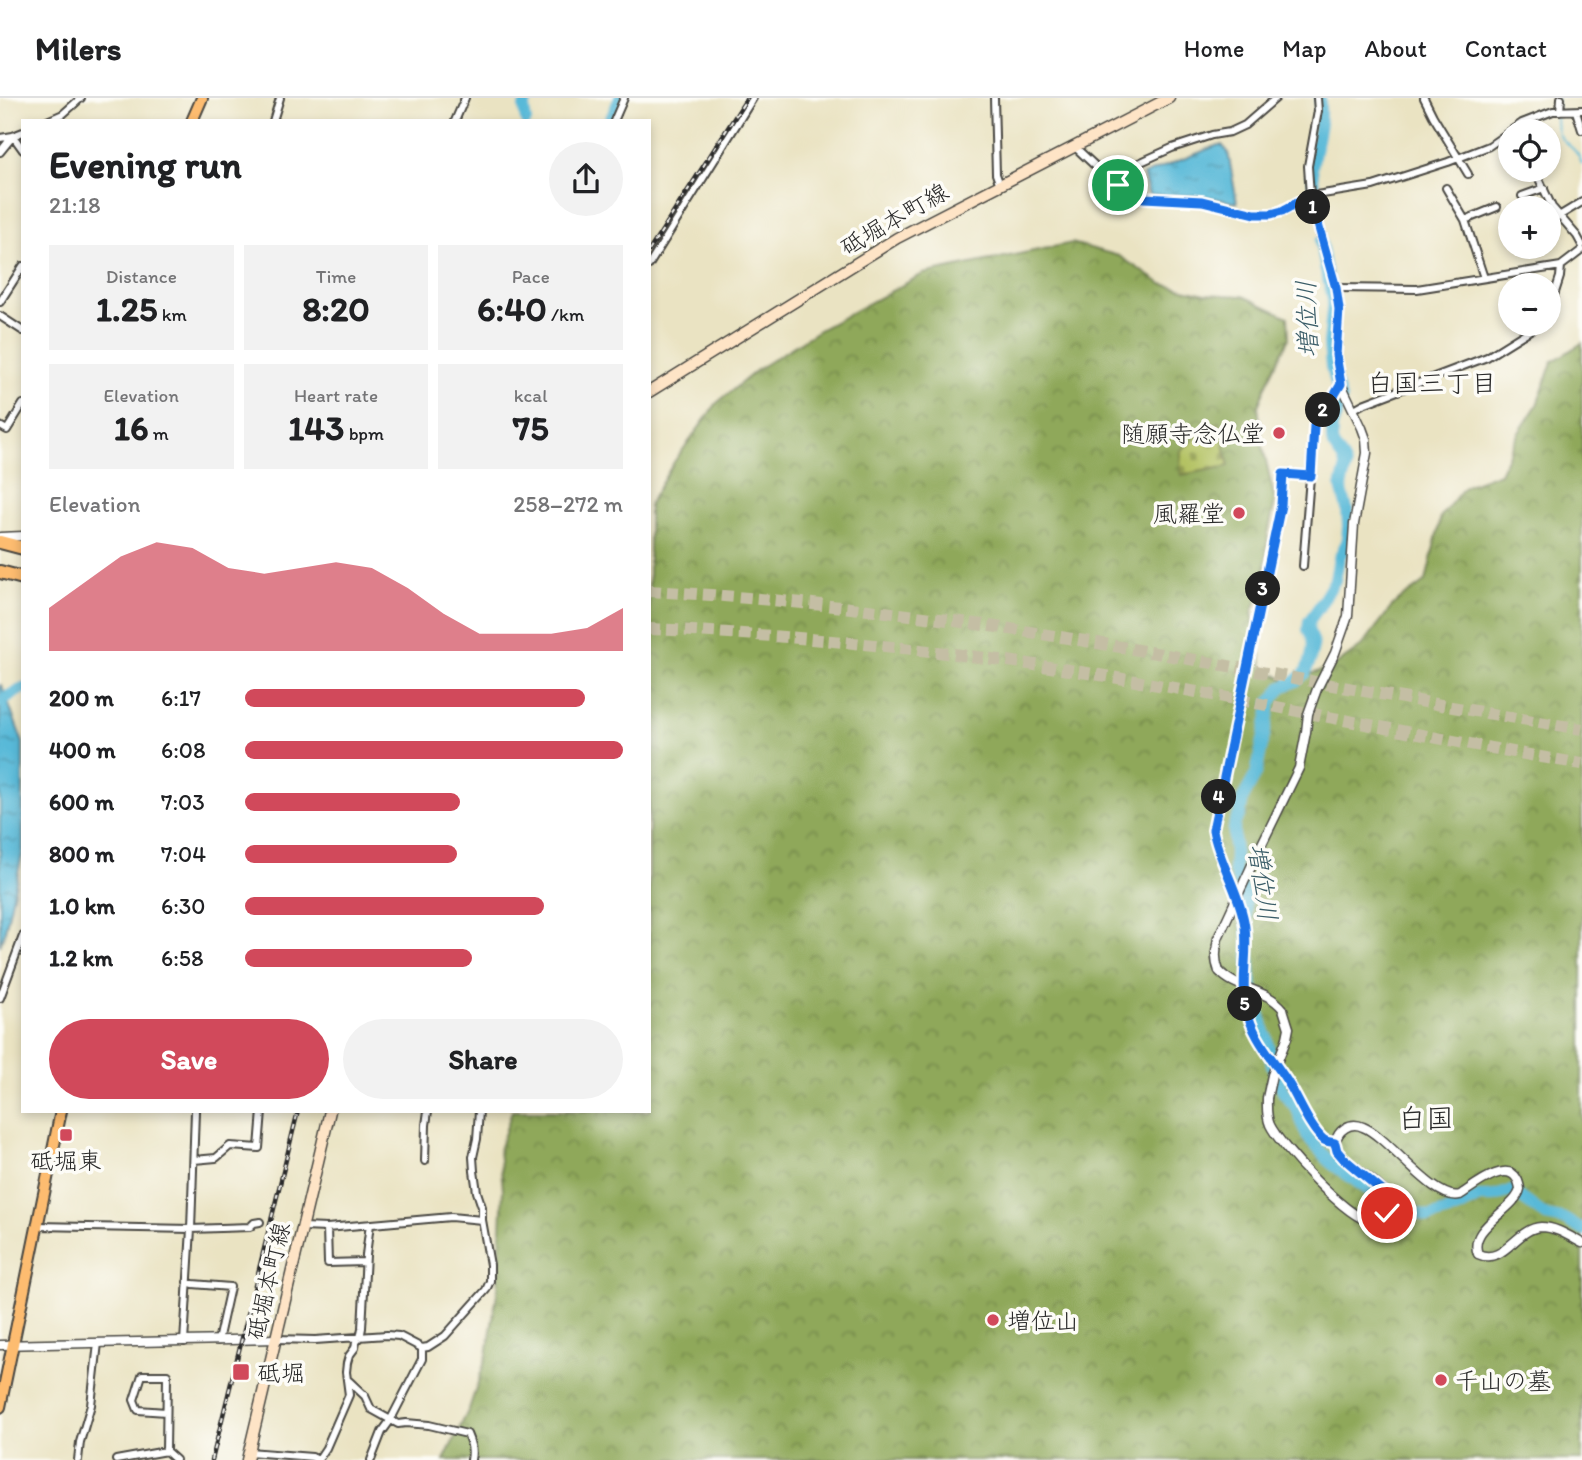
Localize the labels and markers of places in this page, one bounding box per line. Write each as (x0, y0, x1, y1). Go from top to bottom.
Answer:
pin (1088, 155, 1148, 215)
pin: 1 (1296, 190, 1330, 224)
pin: 2 (1306, 392, 1340, 428)
place label: 随願寺念仏堂 (1121, 419, 1265, 448)
marker: 随願寺念仏堂 (1271, 425, 1287, 441)
place label: 風羅堂 (1153, 499, 1225, 528)
marker: 風羅堂 (1231, 505, 1247, 521)
pin: 3 (1246, 572, 1280, 606)
pin: 4 (1202, 780, 1236, 814)
pin: 5 (1228, 986, 1262, 1021)
marker: 砥堀東 (58, 1127, 74, 1143)
place label: 砥堀東 (30, 1146, 102, 1175)
pin (1357, 1183, 1417, 1243)
place label: 増位山 (1007, 1306, 1079, 1335)
marker: 増位山 (985, 1312, 1001, 1328)
place label: 砥堀 (257, 1358, 305, 1387)
marker: 砥堀 (231, 1362, 251, 1382)
place label: 千山の墓 (1455, 1366, 1551, 1395)
marker: 千山の墓 (1433, 1372, 1449, 1388)

